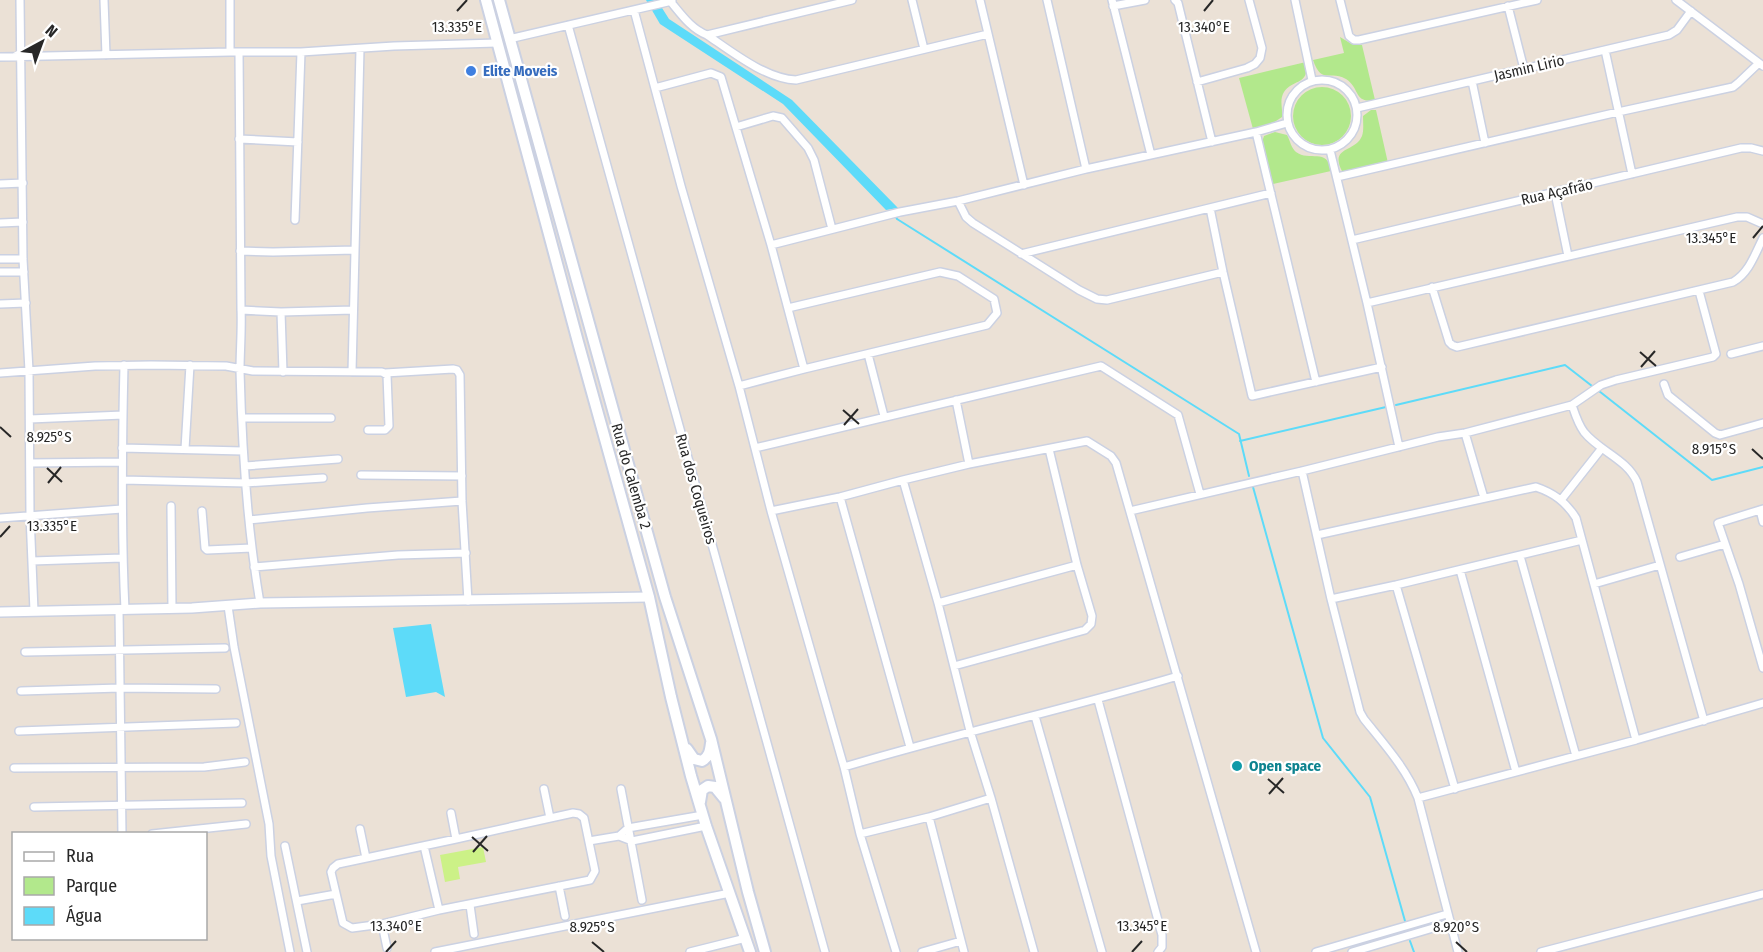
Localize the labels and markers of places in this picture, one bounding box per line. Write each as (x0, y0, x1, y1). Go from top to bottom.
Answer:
place label: Elite Moveis (483, 62, 558, 80)
marker: Elite Moveis (464, 64, 478, 78)
place label: Open space (1249, 757, 1321, 775)
marker: Open space (1230, 759, 1244, 773)

